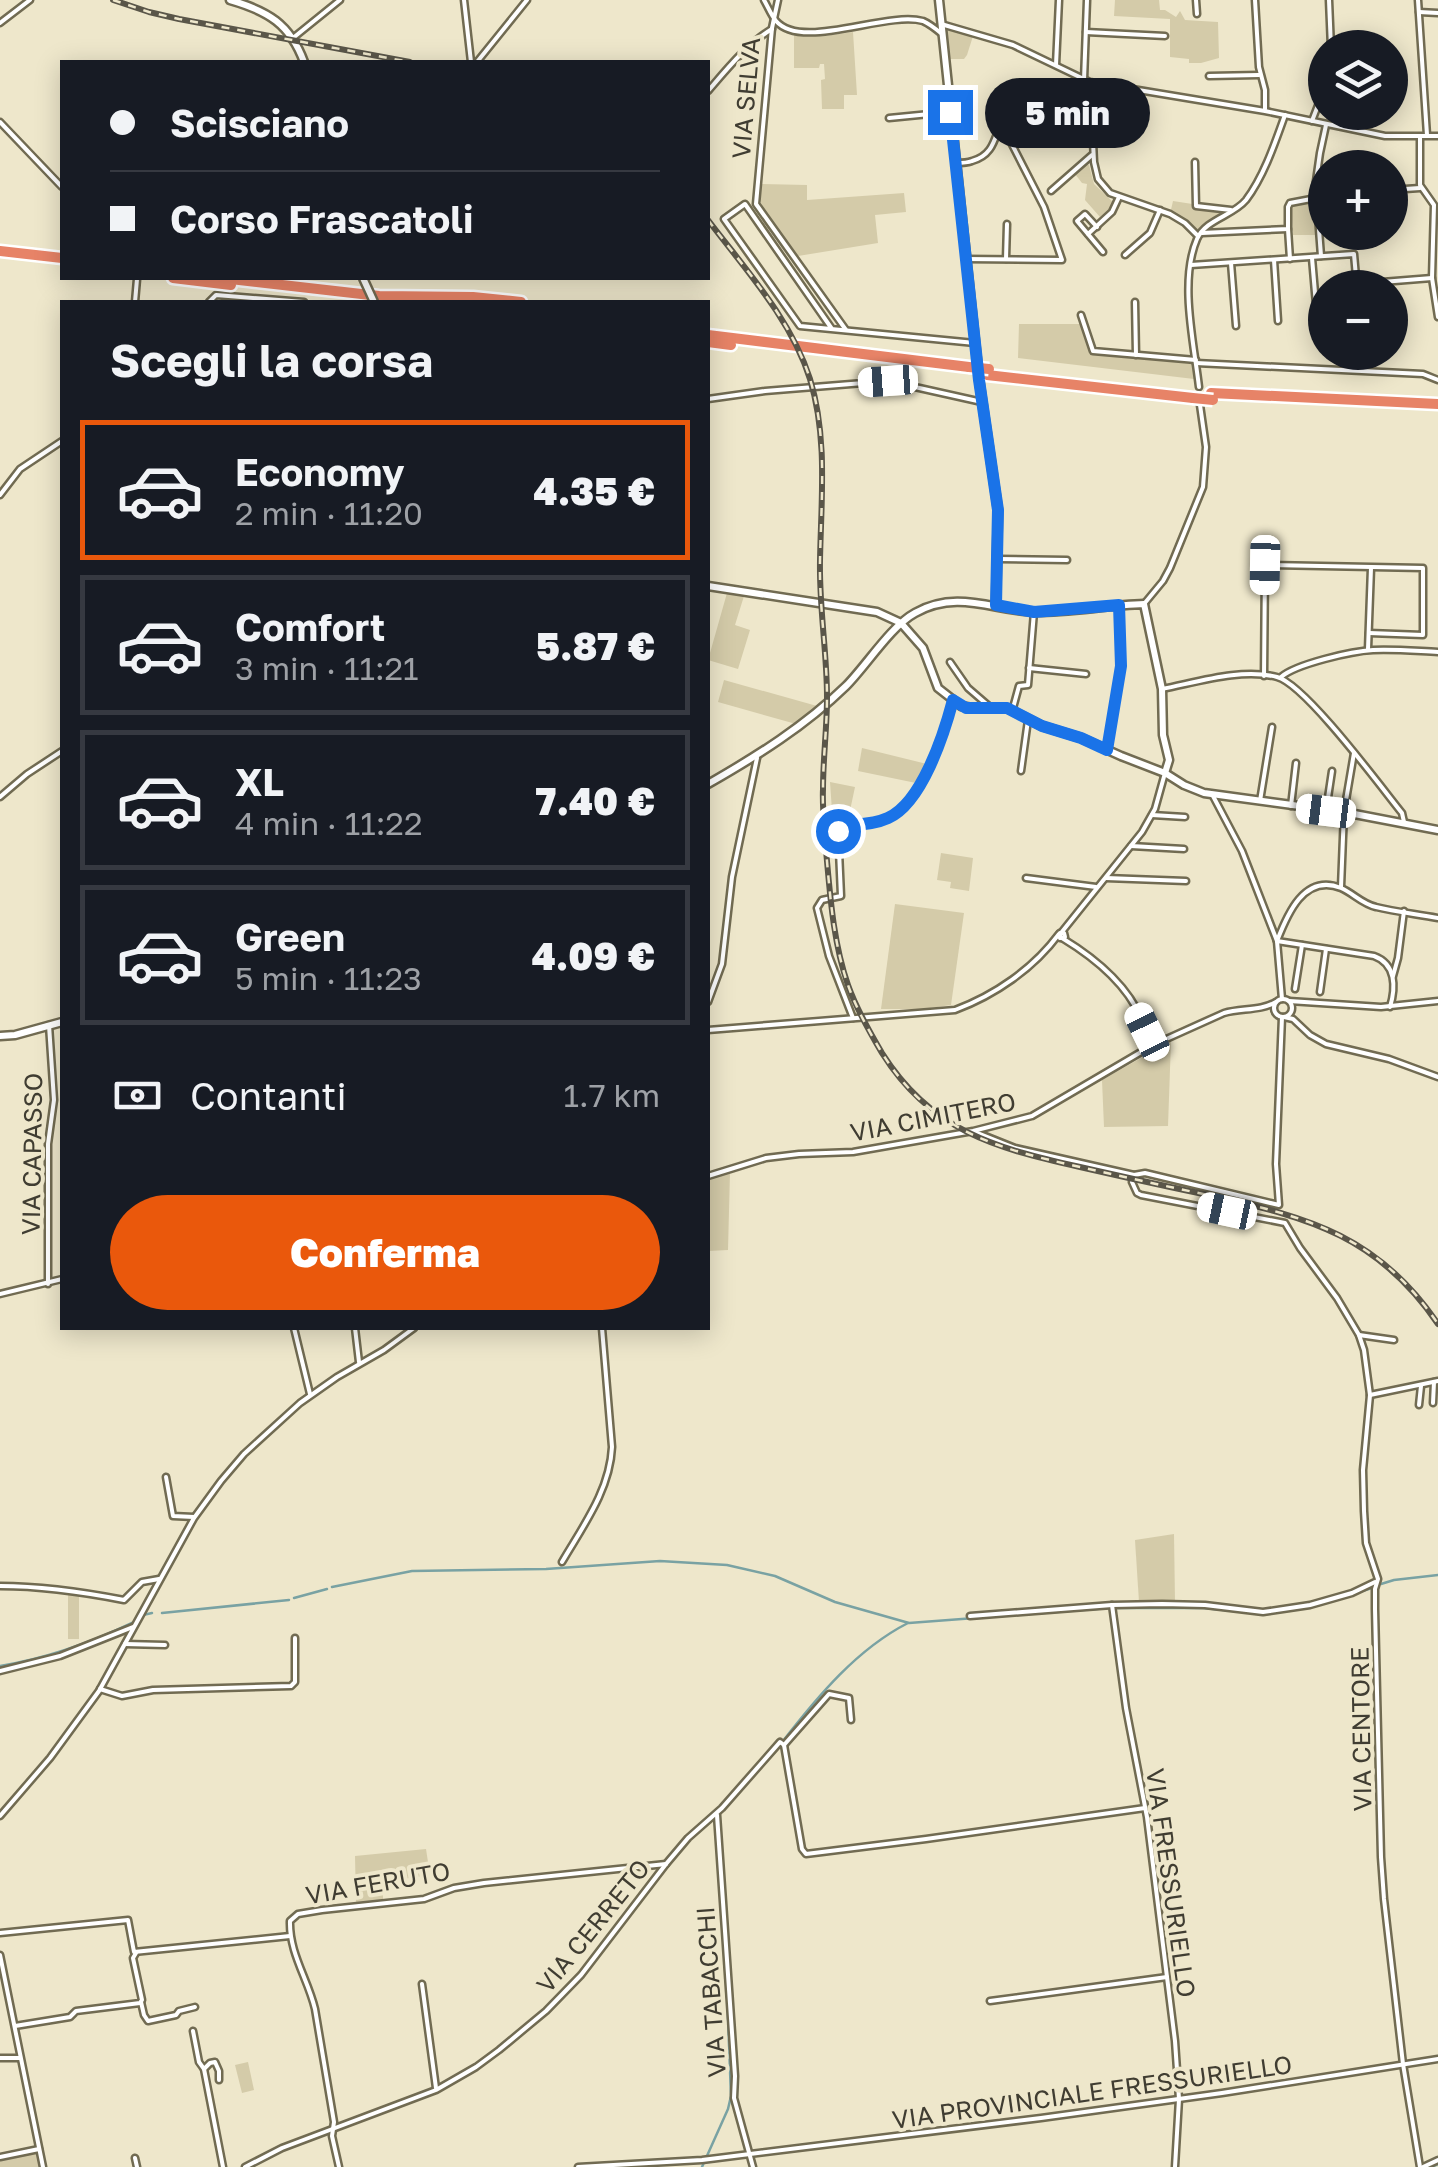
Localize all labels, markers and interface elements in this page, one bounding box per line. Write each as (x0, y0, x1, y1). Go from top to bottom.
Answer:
map controls (1308, 30, 1408, 370)
button: layers (1308, 30, 1408, 130)
street label: VIA SELVA (725, 36, 766, 160)
callout: 5 min (985, 77, 1150, 147)
route end (928, 90, 973, 135)
text: 5 min (1025, 94, 1110, 132)
text: Scisciano (170, 100, 349, 145)
button: + (1308, 150, 1408, 250)
text: Corso Frascatoli (170, 196, 473, 241)
button: − (1308, 270, 1408, 370)
text: Scegli la corsa (110, 333, 433, 387)
car (857, 364, 919, 398)
icon: car (115, 445, 205, 535)
text: Economy (235, 449, 404, 494)
text: 4.35 € (534, 468, 655, 513)
text: 2 min · 11:20 (235, 494, 423, 532)
car (1249, 535, 1281, 595)
icon: car (115, 600, 205, 690)
text: Comfort (235, 604, 385, 649)
text: 5.87 € (536, 623, 655, 668)
text: 3 min · 11:21 (235, 649, 419, 687)
icon: car (115, 755, 205, 845)
text: XL (235, 759, 284, 804)
text: 7.40 € (536, 778, 655, 823)
car (1294, 792, 1358, 830)
text: 4 min · 11:22 (235, 804, 422, 842)
route start (816, 809, 861, 854)
icon: car (115, 910, 205, 1000)
text: Green (235, 914, 345, 959)
text: 4.09 € (532, 933, 655, 978)
text: 5 min · 11:23 (235, 959, 422, 997)
car (1120, 998, 1174, 1066)
icon: cash (110, 1068, 165, 1123)
street label: VIA CAPASSO (15, 1073, 48, 1235)
text: Contanti (190, 1073, 347, 1118)
text: 1.7 km (564, 1076, 660, 1114)
street label: VIA CIMITERO (847, 1085, 1018, 1148)
car (1195, 1190, 1259, 1232)
button: Conferma (110, 1195, 660, 1310)
street label: VIA CENTORE (1344, 1646, 1377, 1812)
street label: VIA FRESSURIELLO (1140, 1766, 1203, 2000)
street label: VIA CERRETO (529, 1853, 656, 1999)
street label: VIA FERUTO (303, 1855, 453, 1910)
street label: VIA TABACCHI (689, 1906, 732, 2079)
street label: VIA PROVINCIALE FRESSURIELLO (890, 2048, 1294, 2135)

